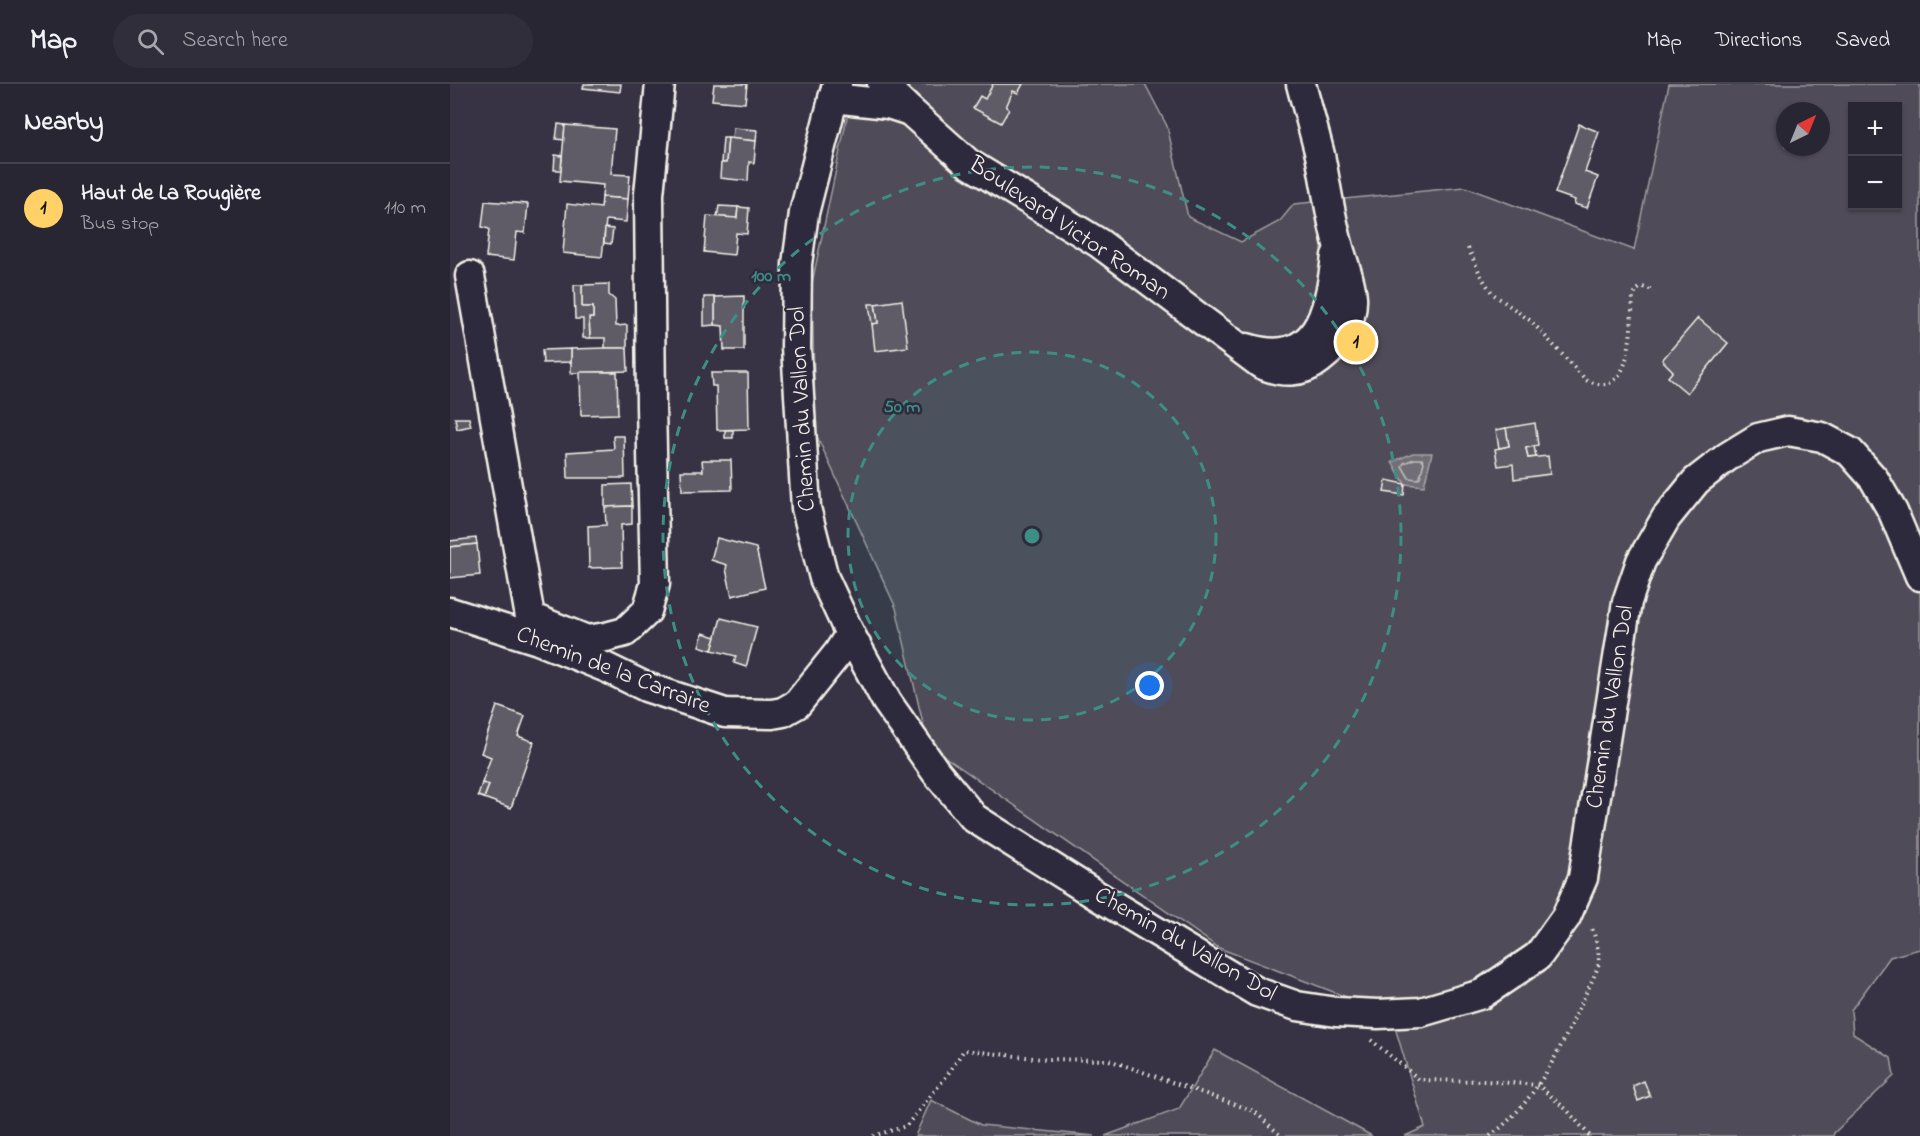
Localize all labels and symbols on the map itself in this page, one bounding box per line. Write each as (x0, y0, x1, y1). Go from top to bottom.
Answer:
north arrow (1776, 102, 1830, 156)
street label: Boulevard Victor Roman (960, 148, 1177, 310)
text: 100 m (751, 264, 791, 290)
street label: Chemin du Vallon Dol (780, 306, 826, 512)
pin: 1 (1336, 320, 1376, 364)
text: 50 m (884, 395, 920, 421)
centre of rings (1022, 526, 1042, 546)
street label: Chemin du Vallon Dol (1578, 603, 1644, 811)
street label: Chemin de la Carraire (511, 618, 716, 724)
your location (1135, 671, 1164, 700)
street label: Chemin du Vallon Dol (1087, 879, 1283, 1011)

